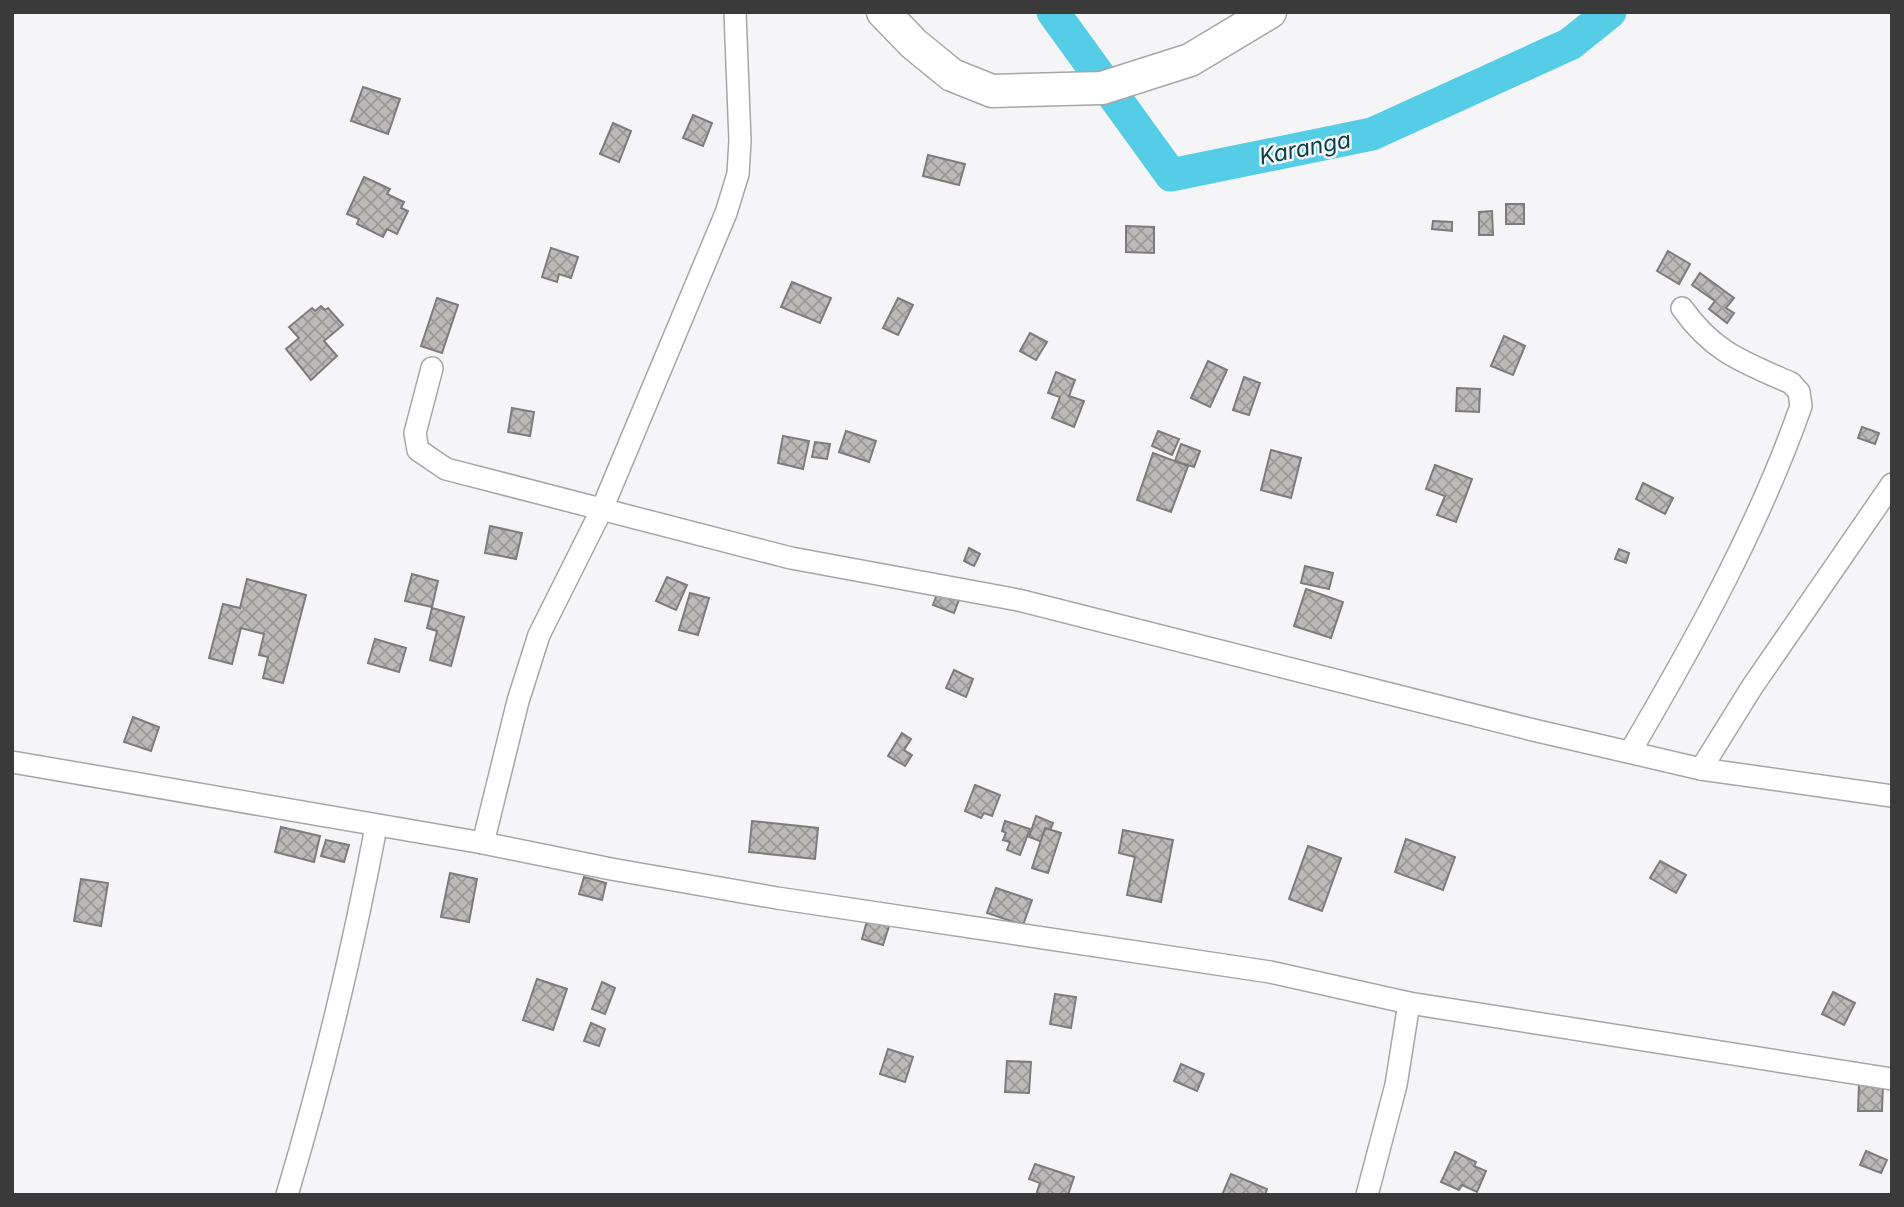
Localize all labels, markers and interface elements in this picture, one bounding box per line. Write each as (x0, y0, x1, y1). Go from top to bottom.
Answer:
water label: Karanga (1257, 125, 1353, 171)

